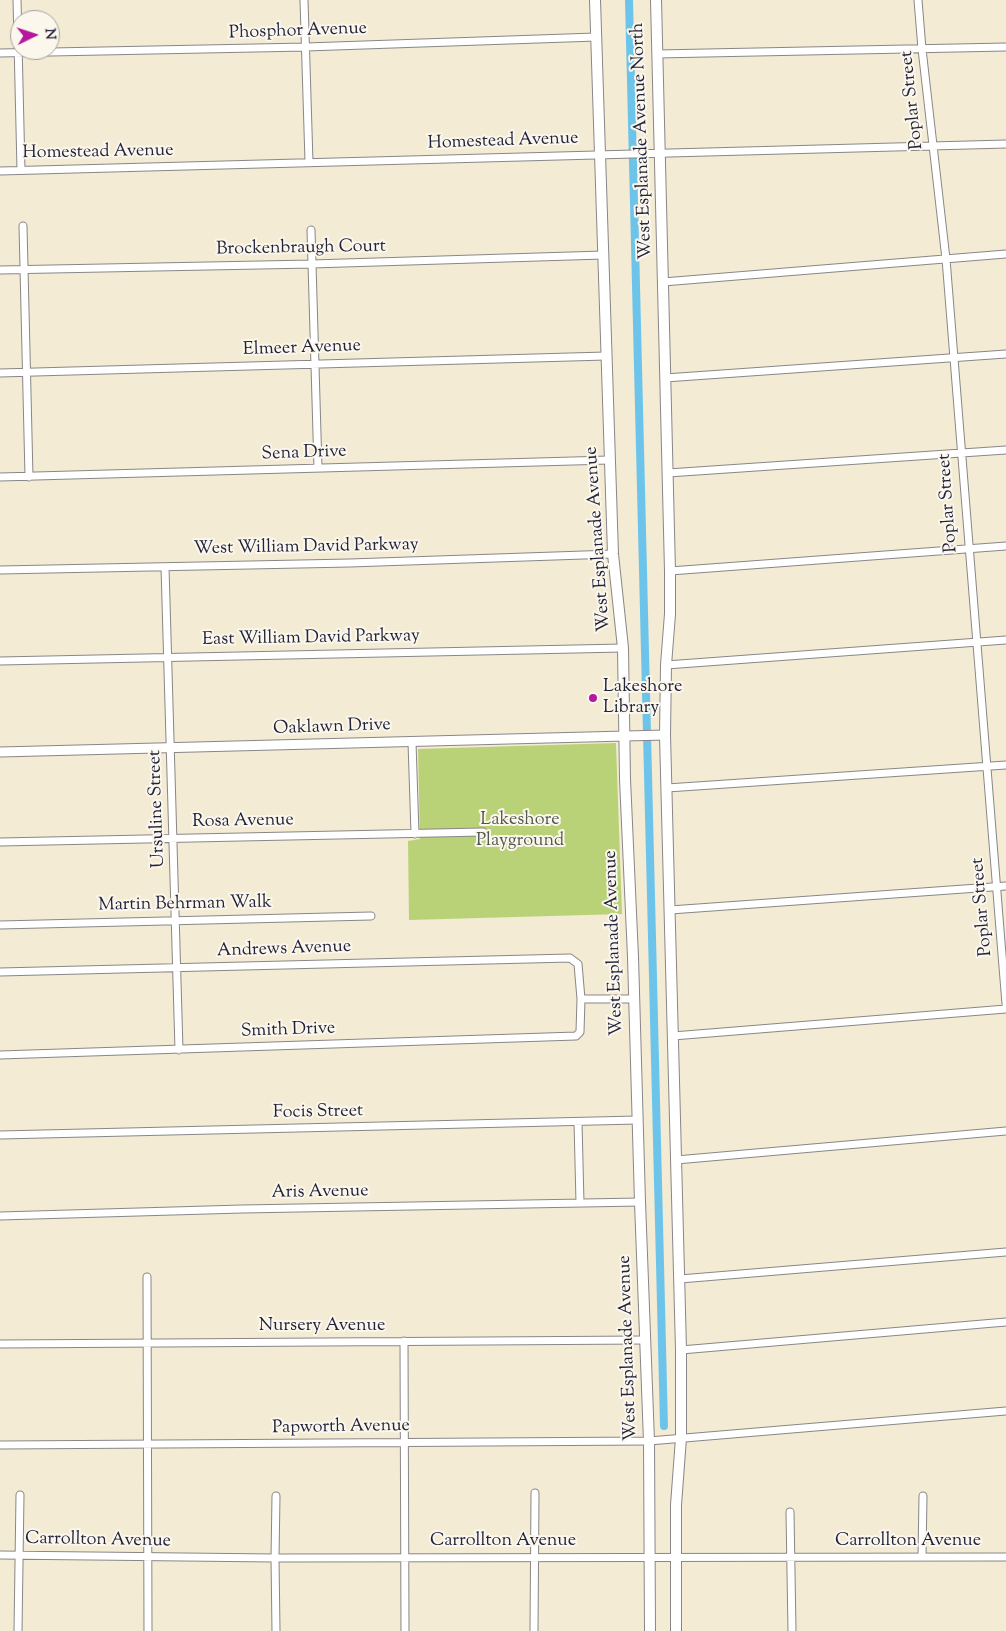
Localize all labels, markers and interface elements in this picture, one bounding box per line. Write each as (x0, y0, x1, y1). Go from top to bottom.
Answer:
north arrow (10, 10, 60, 60)
street label: Phosphor Avenue (229, 19, 367, 45)
street label: West Esplanade Avenue North (628, 22, 658, 260)
text: N (39, 28, 59, 40)
street label: Poplar Street (897, 50, 929, 150)
street label: Homestead Avenue (427, 129, 579, 155)
street label: Homestead Avenue (22, 141, 174, 165)
street label: Brockenbraugh Court (216, 237, 386, 261)
street label: Elmeer Avenue (243, 336, 361, 362)
street label: Sena Drive (261, 442, 347, 466)
street label: West Esplanade Avenue (582, 446, 616, 632)
street label: Poplar Street (935, 453, 963, 553)
street label: West William David Parkway (193, 535, 419, 561)
street label: East William David Parkway (202, 626, 420, 652)
place label: Lakeshore Library (603, 677, 682, 720)
marker: Lakeshore Library (587, 692, 599, 704)
street label: Oaklawn Drive (273, 715, 391, 741)
street label: Ursuline Street (145, 750, 171, 868)
street label: Rosa Avenue (192, 810, 294, 834)
park label: Lakeshore Playground (476, 810, 564, 852)
street label: West Esplanade Avenue (601, 850, 629, 1036)
street label: Poplar Street (968, 857, 998, 957)
street label: Martin Behrman Walk (98, 893, 272, 917)
street label: Andrews Avenue (216, 937, 352, 963)
street label: Smith Drive (240, 1019, 336, 1043)
street label: Focis Street (273, 1101, 363, 1125)
street label: Aris Avenue (271, 1181, 369, 1205)
street label: West Esplanade Avenue (615, 1255, 643, 1441)
street label: Nursery Avenue (259, 1316, 385, 1338)
street label: Papworth Avenue (272, 1416, 410, 1440)
street label: Carrollton Avenue (25, 1529, 171, 1553)
street label: Carrollton Avenue (430, 1531, 576, 1553)
street label: Carrollton Avenue (835, 1531, 981, 1553)

